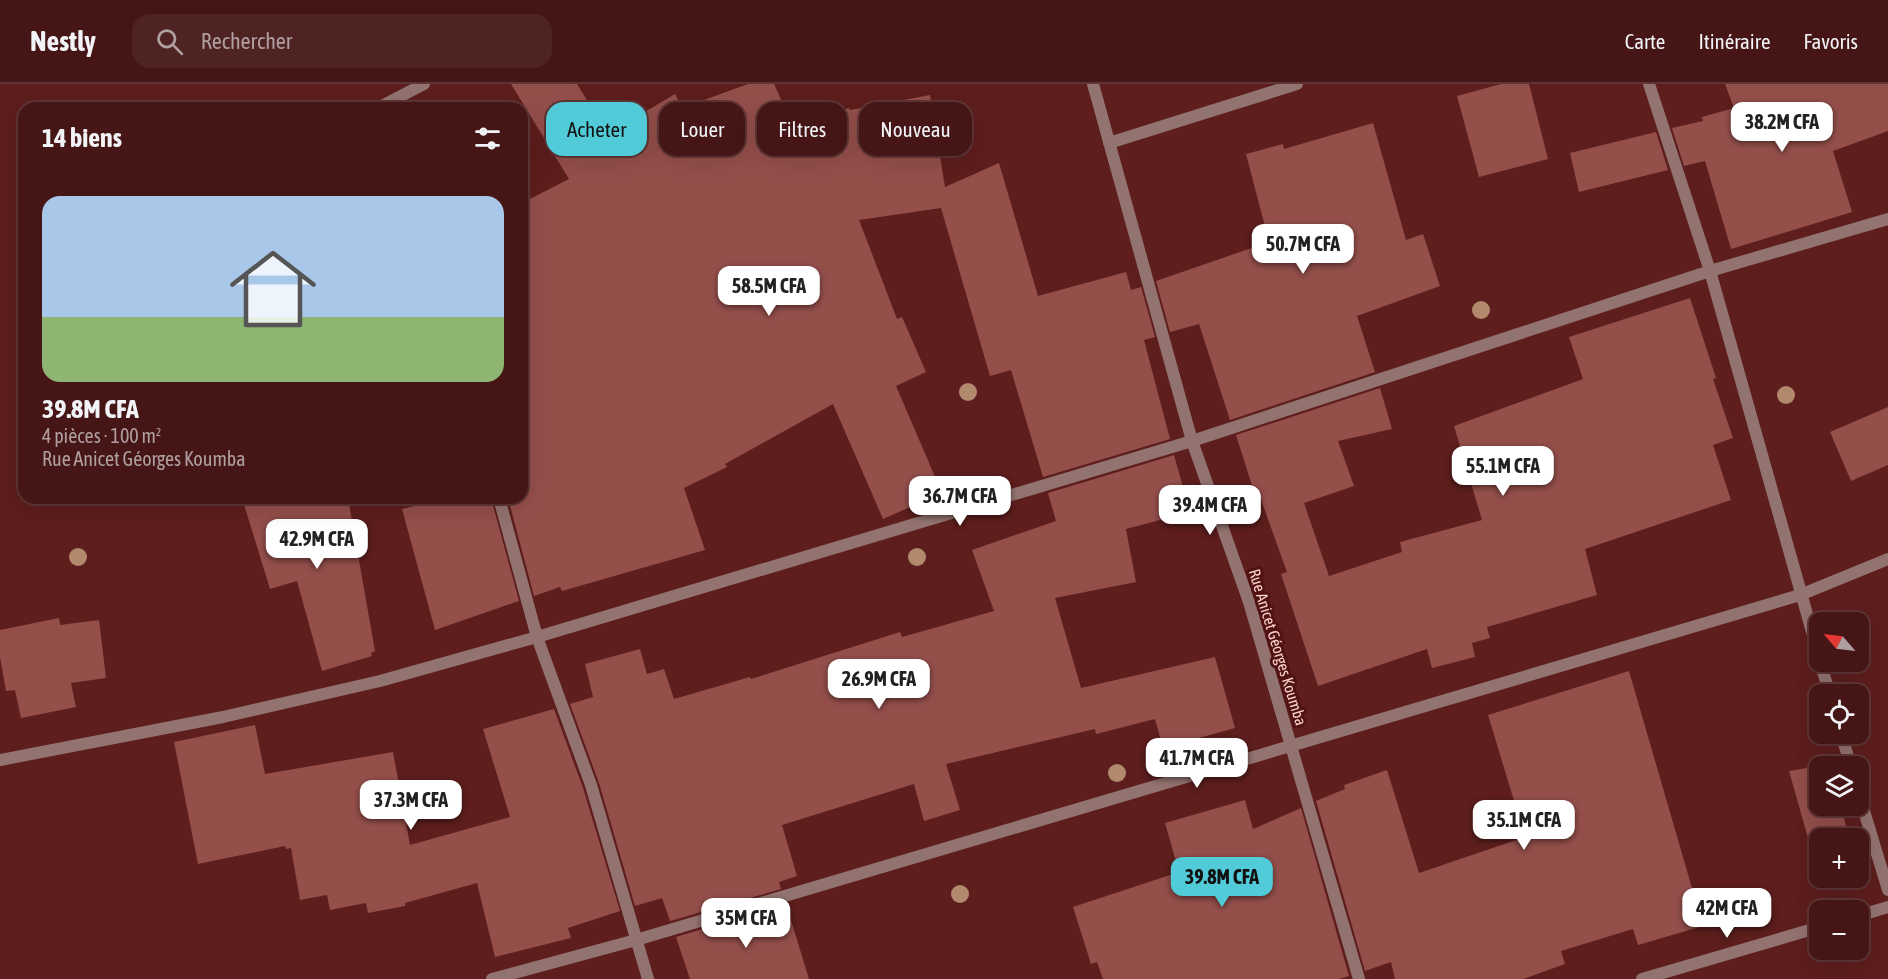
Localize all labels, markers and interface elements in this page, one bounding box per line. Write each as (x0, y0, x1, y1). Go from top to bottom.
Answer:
search box (132, 14, 552, 68)
text: Nestly (30, 25, 96, 57)
icon: search (153, 25, 186, 58)
text: Rechercher (201, 28, 292, 54)
text: Carte (1625, 29, 1665, 53)
text: Itinéraire (1698, 29, 1770, 53)
text: Favoris (1803, 29, 1858, 53)
chip: Acheter (546, 102, 647, 156)
chip: Louer (659, 102, 745, 156)
chip: Filtres (757, 102, 847, 156)
chip: Nouveau (859, 102, 972, 156)
pin: 38.2M CFA (1713, 102, 1851, 153)
text: 38.2M CFA (1745, 110, 1819, 133)
icon: filters (471, 122, 504, 155)
text: 14 biens (42, 123, 122, 153)
pin: 50.7M CFA (1234, 224, 1372, 275)
text: 50.7M CFA (1266, 232, 1340, 255)
icon: home (219, 235, 327, 343)
pin: 58.5M CFA (700, 266, 838, 317)
text: 58.5M CFA (732, 274, 806, 297)
text: 39.8M CFA (42, 394, 139, 424)
text: 4 pièces · 100 m² (42, 424, 161, 447)
pin: 55.1M CFA (1434, 446, 1572, 497)
text: Rue Anicet Géorges Koumba (42, 447, 246, 470)
text: 55.1M CFA (1466, 454, 1540, 477)
pin: 36.7M CFA (891, 476, 1029, 527)
text: 36.7M CFA (923, 484, 997, 507)
pin: 39.4M CFA (1141, 485, 1279, 536)
text: 39.4M CFA (1173, 493, 1247, 516)
pin: 42.9M CFA (248, 519, 386, 570)
text: 42.9M CFA (280, 527, 354, 550)
street label: Rue Anicet Géorges Koumba (1245, 566, 1310, 728)
north arrow (1809, 612, 1869, 672)
map controls (1809, 612, 1869, 960)
pin: 26.9M CFA (810, 659, 948, 710)
text: 26.9M CFA (842, 667, 916, 690)
button: locate (1809, 684, 1869, 744)
pin: 41.7M CFA (1128, 738, 1266, 789)
text: 41.7M CFA (1160, 746, 1234, 769)
button: layers (1809, 756, 1869, 816)
pin: 37.3M CFA (342, 780, 480, 831)
text: 37.3M CFA (374, 788, 448, 811)
pin: 35.1M CFA (1455, 800, 1593, 851)
text: 35.1M CFA (1487, 808, 1561, 831)
button: + (1809, 828, 1869, 888)
pin: 39.8M CFA (1153, 857, 1291, 908)
text: 39.8M CFA (1185, 865, 1259, 888)
pin: 42M CFA (1672, 888, 1782, 939)
text: 42M CFA (1696, 896, 1758, 919)
pin: 35M CFA (691, 898, 801, 949)
button: − (1809, 900, 1869, 960)
text: 35M CFA (715, 906, 777, 929)

